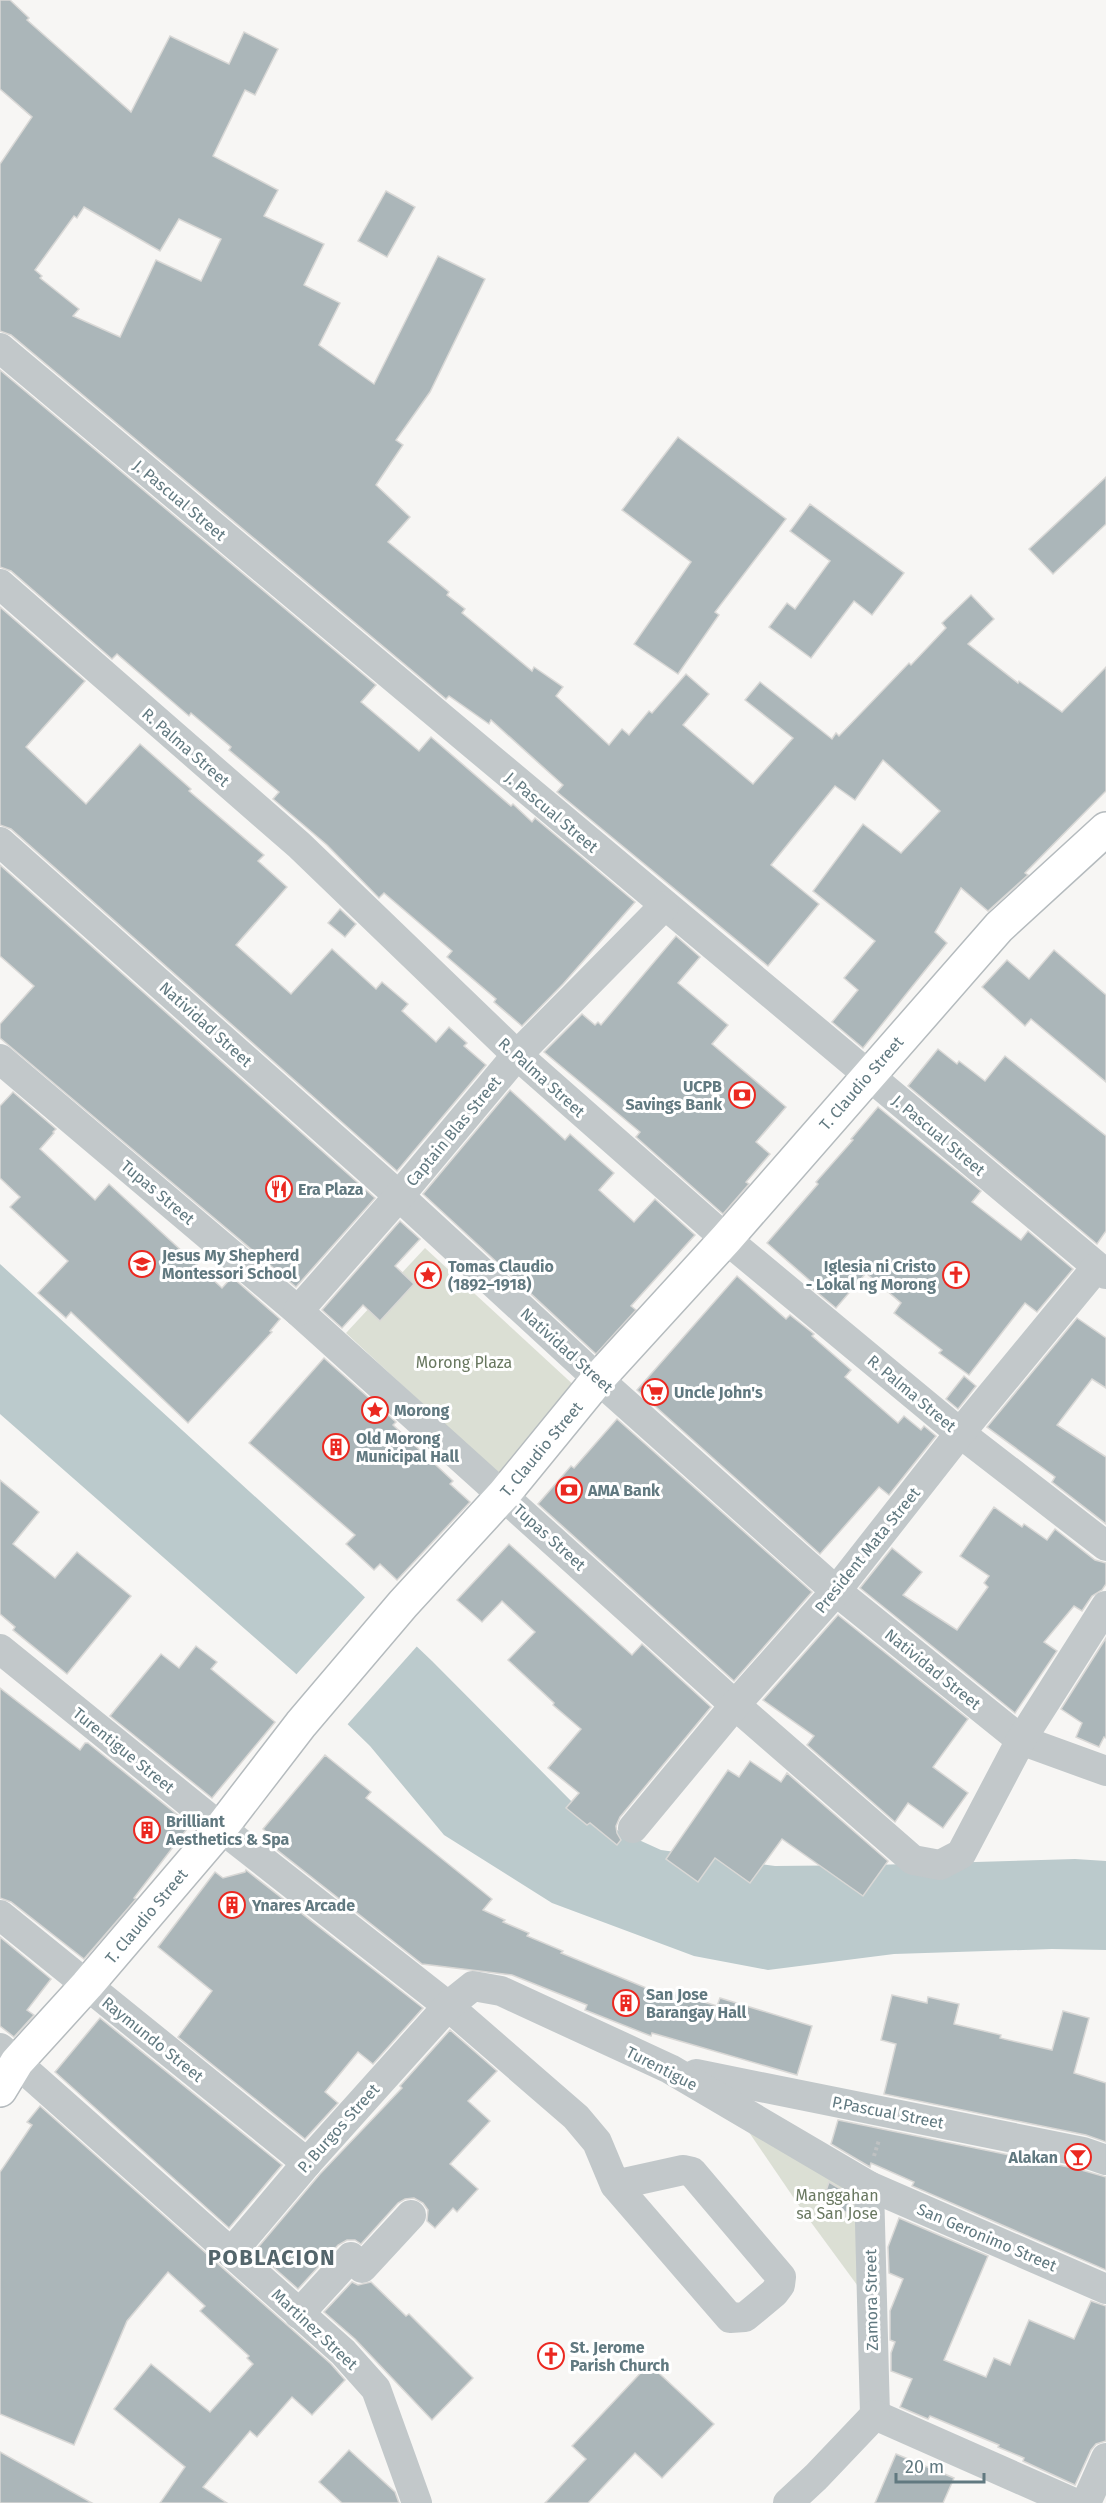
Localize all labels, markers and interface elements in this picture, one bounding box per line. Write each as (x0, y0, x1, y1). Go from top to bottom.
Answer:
street label: J. Pascual Street (129, 456, 230, 545)
street label: R. Palma Street (138, 704, 233, 791)
street label: J. Pascual Street (501, 768, 602, 857)
street label: Natividad Street (156, 978, 256, 1071)
street label: T. Claudio Street (816, 1032, 907, 1134)
street label: R. Palma Street (495, 1034, 589, 1121)
street label: Captain Blas Street (402, 1072, 505, 1190)
place label: UCPB Savings Bank (625, 1077, 722, 1114)
bank icon: UCPB Savings Bank (727, 1080, 757, 1110)
street label: J. Pascual Street (888, 1091, 989, 1180)
street label: Tupas Street (117, 1156, 198, 1229)
restaurant icon: Era Plaza (264, 1174, 294, 1204)
place label: Era Plaza (298, 1180, 364, 1199)
place label: Jesus My Shepherd Montessori School (161, 1246, 299, 1283)
school or university icon: Jesus My Shepherd Montessori School (127, 1249, 157, 1279)
place label: Tomas Claudio (1892–1918) (448, 1257, 554, 1294)
place label: Iglesia ni Cristo - Lokal ng Morong (806, 1257, 936, 1294)
place icon: Tomas Claudio (1892–1918) (413, 1260, 443, 1290)
church icon: Iglesia ni Cristo - Lokal ng Morong (941, 1260, 971, 1290)
street label: Natividad Street (517, 1304, 617, 1397)
street label: R. Palma Street (864, 1351, 960, 1436)
park label: Morong Plaza (416, 1353, 512, 1372)
supermarket icon: Uncle John's (640, 1377, 670, 1407)
place label: Uncle John's (674, 1383, 763, 1402)
place icon: Morong (360, 1395, 390, 1425)
street label: T. Claudio Street (496, 1398, 587, 1501)
place label: Morong (394, 1401, 449, 1420)
place label: Old Morong Municipal Hall (356, 1429, 459, 1466)
building icon: Old Morong Municipal Hall (321, 1432, 351, 1462)
bank icon: AMA Bank (554, 1475, 584, 1505)
place label: AMA Bank (587, 1481, 660, 1500)
street label: President Mata Street (811, 1483, 924, 1617)
street label: Tupas Street (510, 1500, 590, 1575)
street label: Natividad Street (881, 1625, 985, 1714)
street label: Turentigue Street (69, 1704, 178, 1797)
place label: Brilliant Aesthetics & Spa (165, 1812, 290, 1849)
building icon: Brilliant Aesthetics & Spa (132, 1815, 162, 1845)
street label: T. Claudio Street (101, 1865, 192, 1968)
building icon: Ynares Arcade (217, 1890, 247, 1920)
place label: Ynares Arcade (251, 1896, 355, 1915)
place label: San Jose Barangay Hall (646, 1985, 747, 2022)
building icon: San Jose Barangay Hall (611, 1988, 641, 2018)
street label: Raymundo Street (98, 1993, 207, 2086)
street label: Turentigue (623, 2042, 700, 2094)
street label: P. Burgos Street (294, 2080, 383, 2177)
street label: P.Pascual Street (830, 2092, 946, 2133)
bar icon: Alakan (1063, 2142, 1093, 2172)
place label: Alakan (1008, 2148, 1058, 2167)
park label: Manggahan sa San Jose (795, 2186, 879, 2223)
street label: San Geronimo Street (914, 2200, 1060, 2275)
district label: POBLACION (208, 2244, 336, 2271)
street label: Zamora Street (861, 2249, 882, 2351)
street label: Martinez Street (268, 2285, 362, 2374)
place label: St. Jerome Parish Church (570, 2338, 669, 2375)
church icon: St. Jerome Parish Church (536, 2341, 566, 2371)
scale bar (896, 2446, 984, 2484)
text: 20 m (905, 2456, 944, 2478)

